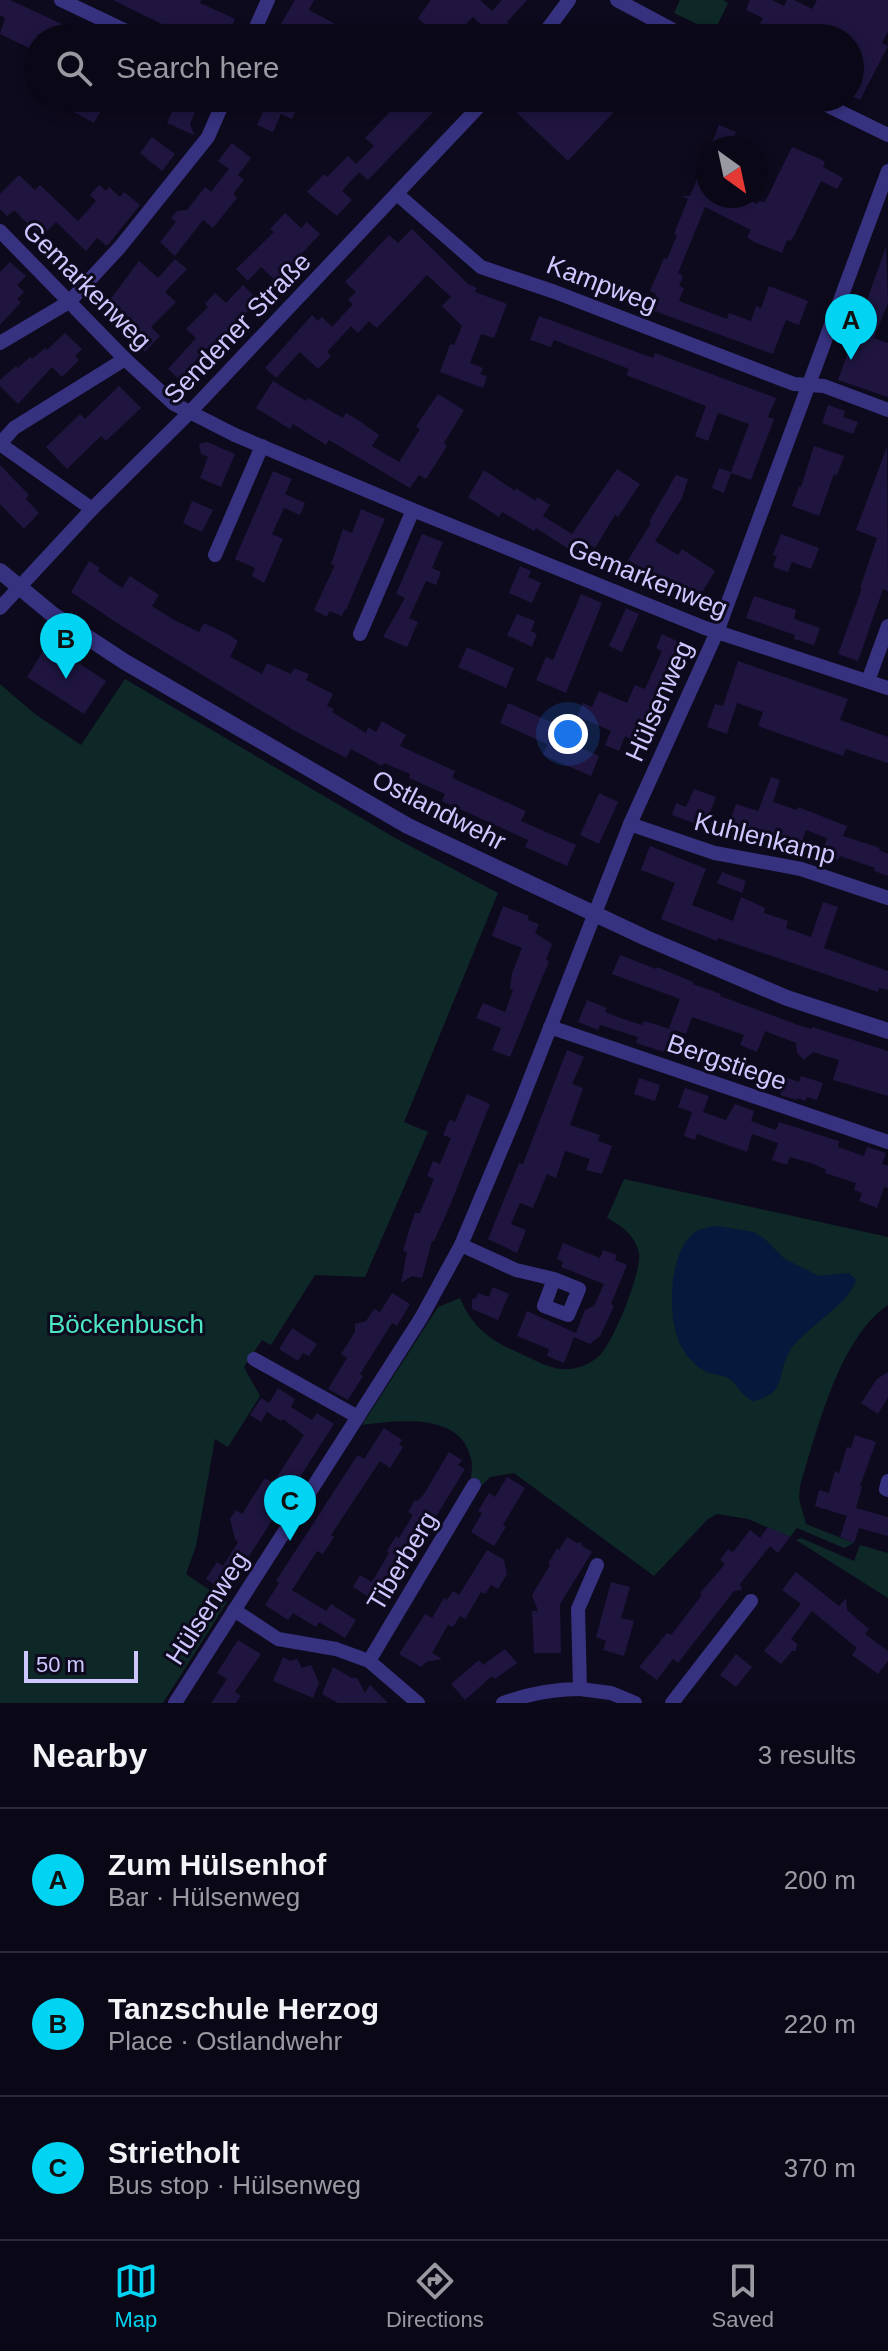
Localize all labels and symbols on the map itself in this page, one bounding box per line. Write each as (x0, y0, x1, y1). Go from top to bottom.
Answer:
north arrow (696, 136, 768, 208)
street label: Gemarkenweg (17, 215, 157, 355)
street label: Sendener Straße (157, 246, 317, 410)
street label: Kampweg (543, 249, 661, 319)
pin: A (825, 294, 877, 360)
street label: Gemarkenweg (564, 532, 732, 624)
pin: B (40, 613, 92, 679)
street label: Hülsenweg (619, 636, 699, 766)
your location (548, 714, 588, 754)
street label: Ostlandwehr (367, 764, 511, 857)
street label: Kuhlenkamp (691, 806, 839, 870)
street label: Bergstiege (663, 1028, 791, 1096)
park label: Böckenbusch (48, 1309, 204, 1339)
pin: C (264, 1475, 316, 1541)
street label: Tiberberg (361, 1506, 443, 1616)
street label: Hülsenweg (159, 1546, 255, 1670)
scale bar (24, 1647, 138, 1683)

